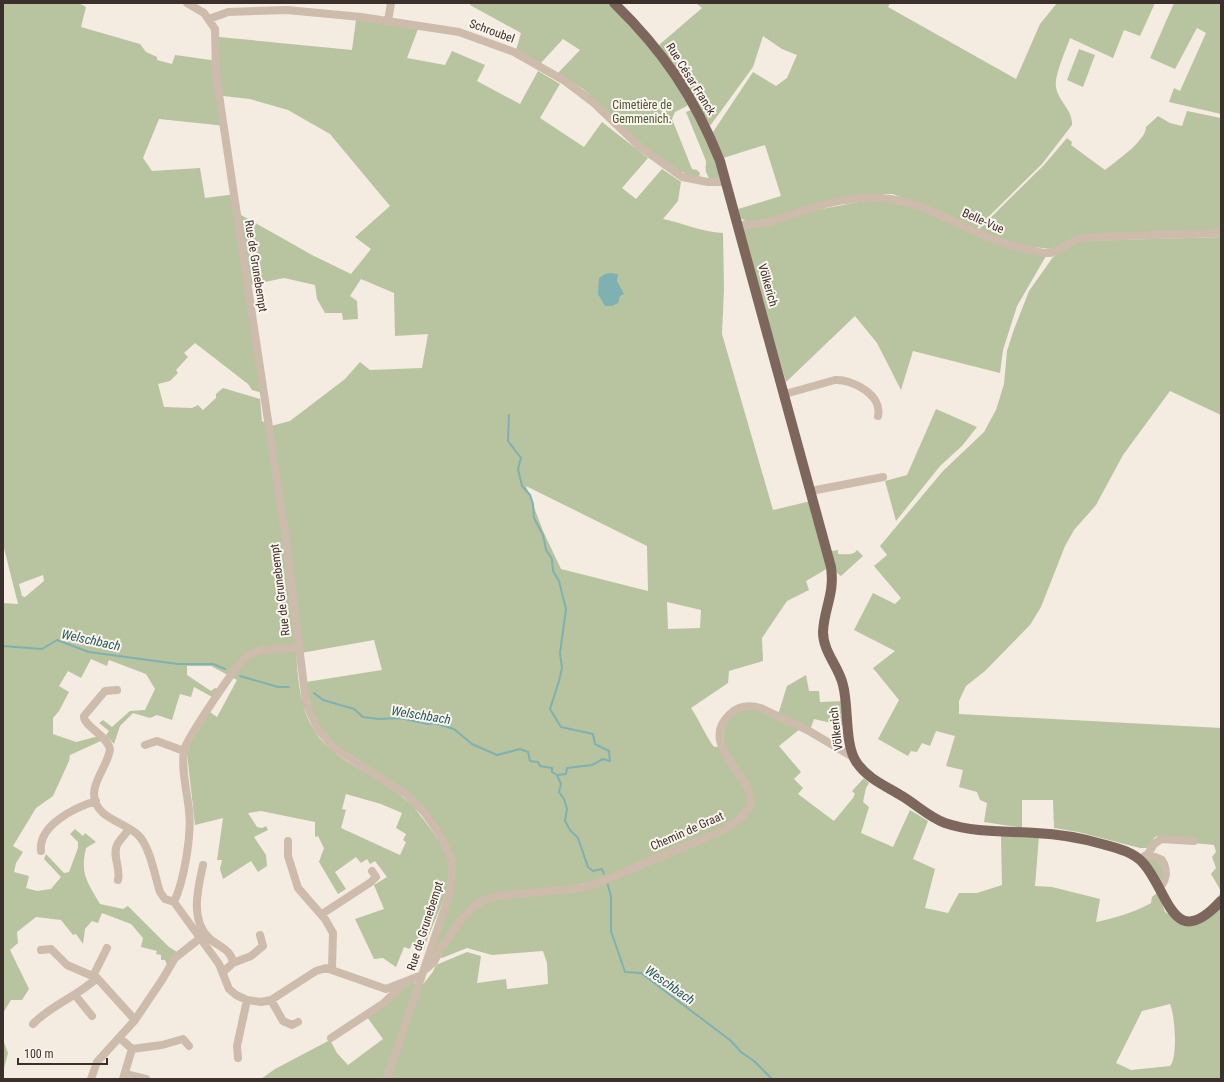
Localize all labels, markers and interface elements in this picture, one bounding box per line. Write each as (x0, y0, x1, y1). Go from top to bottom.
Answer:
street label: Schroubel (467, 16, 517, 46)
street label: Rue César Franck (663, 40, 719, 118)
park label: Cimetière de Gemmenich. (612, 98, 672, 126)
street label: Belle-Vue (960, 206, 1006, 237)
street label: Rue de Grunebempt (242, 219, 270, 313)
street label: Völkerich (755, 262, 781, 308)
street label: Rue de Grunebempt (267, 543, 293, 637)
water label: Welschbach (60, 626, 122, 654)
water label: Welschbach (390, 703, 452, 727)
street label: Völkerich (826, 706, 846, 752)
street label: Chemin de Graat (648, 808, 726, 853)
street label: Rue de Grunebempt (404, 879, 446, 972)
water label: Weschbach (642, 962, 698, 1008)
scale bar (18, 1040, 107, 1066)
text: 100 m (24, 1047, 54, 1061)

